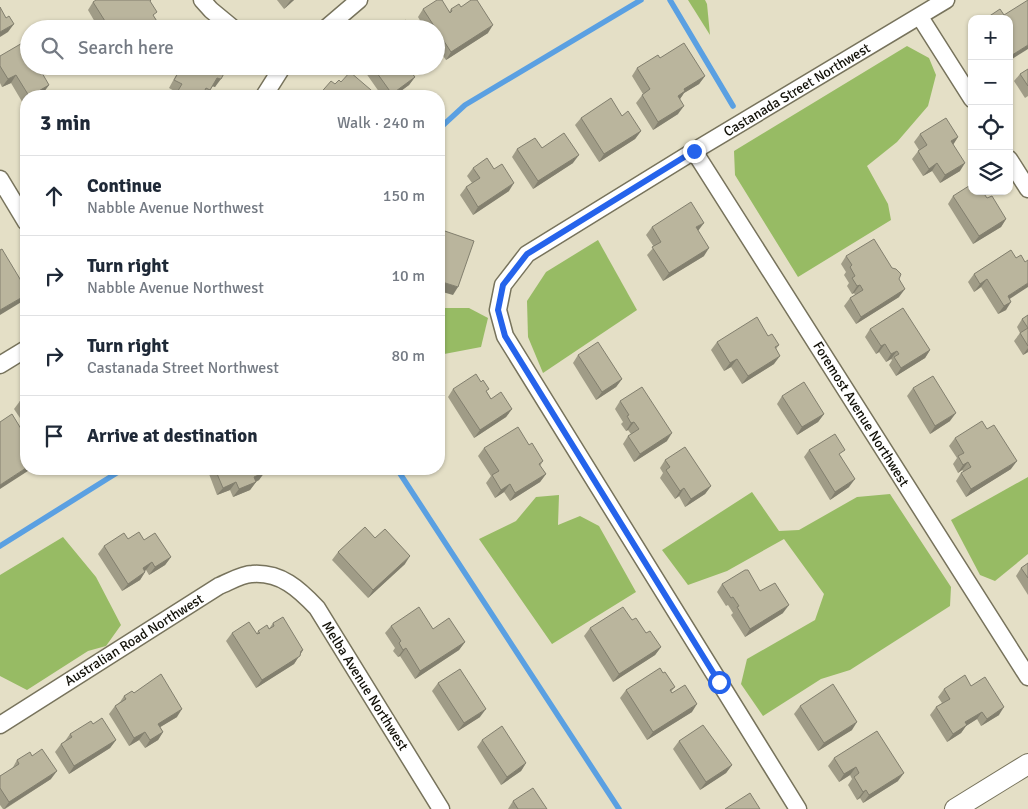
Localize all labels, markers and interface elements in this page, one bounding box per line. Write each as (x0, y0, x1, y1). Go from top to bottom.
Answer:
map controls (968, 15, 1013, 195)
button: + (968, 15, 1013, 60)
search box (20, 20, 445, 75)
icon: search (38, 34, 66, 62)
text: Search here (78, 36, 174, 60)
street label: Castanada Street Northwest (721, 39, 873, 141)
button: − (968, 60, 1013, 105)
button: locate (968, 105, 1013, 150)
text: 3 min (40, 110, 91, 136)
text: Walk · 240 m (337, 113, 425, 133)
route end (683, 140, 706, 163)
button: layers (968, 150, 1013, 195)
text: Continue (87, 174, 162, 198)
icon: ahead (40, 182, 68, 210)
text: 150 m (383, 186, 425, 206)
text: Nabble Avenue Northwest (87, 198, 264, 218)
text: Turn right (87, 254, 169, 278)
icon: right (40, 262, 68, 290)
text: 10 m (391, 266, 425, 286)
text: Nabble Avenue Northwest (87, 278, 264, 298)
text: Turn right (87, 334, 169, 358)
street label: Foremost Avenue Northwest (809, 338, 913, 490)
icon: right (40, 342, 68, 370)
text: 80 m (391, 346, 425, 366)
text: Castanada Street Northwest (87, 358, 279, 378)
icon: arrive (40, 422, 68, 450)
text: Arrive at destination (87, 424, 258, 448)
street label: Australian Road Northwest (61, 590, 207, 690)
street label: Melba Avenue Northwest (318, 618, 412, 754)
route start (708, 671, 731, 694)

